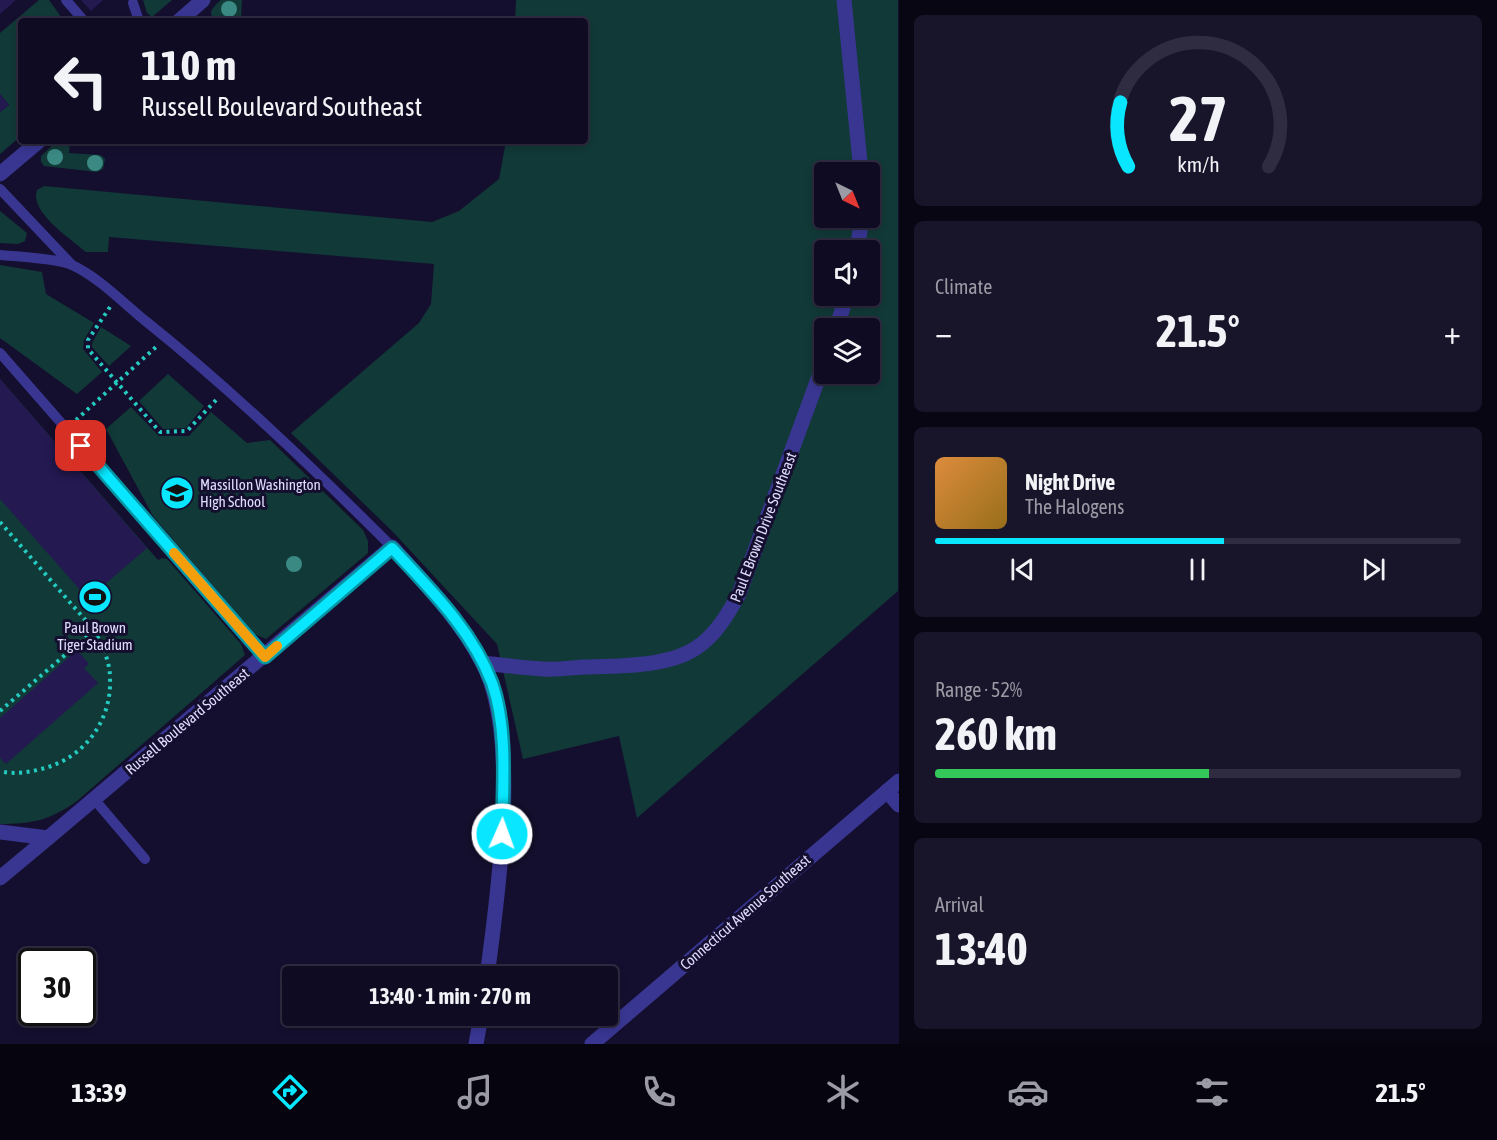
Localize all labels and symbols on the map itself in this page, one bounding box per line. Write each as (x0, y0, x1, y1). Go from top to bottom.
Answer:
north arrow (814, 162, 880, 228)
pin (55, 420, 106, 471)
street label: Paul E Brown Drive Southeast (727, 450, 799, 604)
school or university icon: Massillon Washington High School (159, 475, 195, 511)
place label: Massillon Washington High School (200, 476, 321, 510)
sports icon: Paul Brown Tiger Stadium (77, 579, 113, 615)
place label: Paul Brown Tiger Stadium (57, 619, 133, 653)
street label: Russell Boulevard Southeast (122, 664, 252, 778)
position arrow (470, 802, 534, 866)
street label: Connecticut Avenue Southeast (676, 851, 814, 973)
speed limit sign: 30 (18, 948, 96, 1026)

